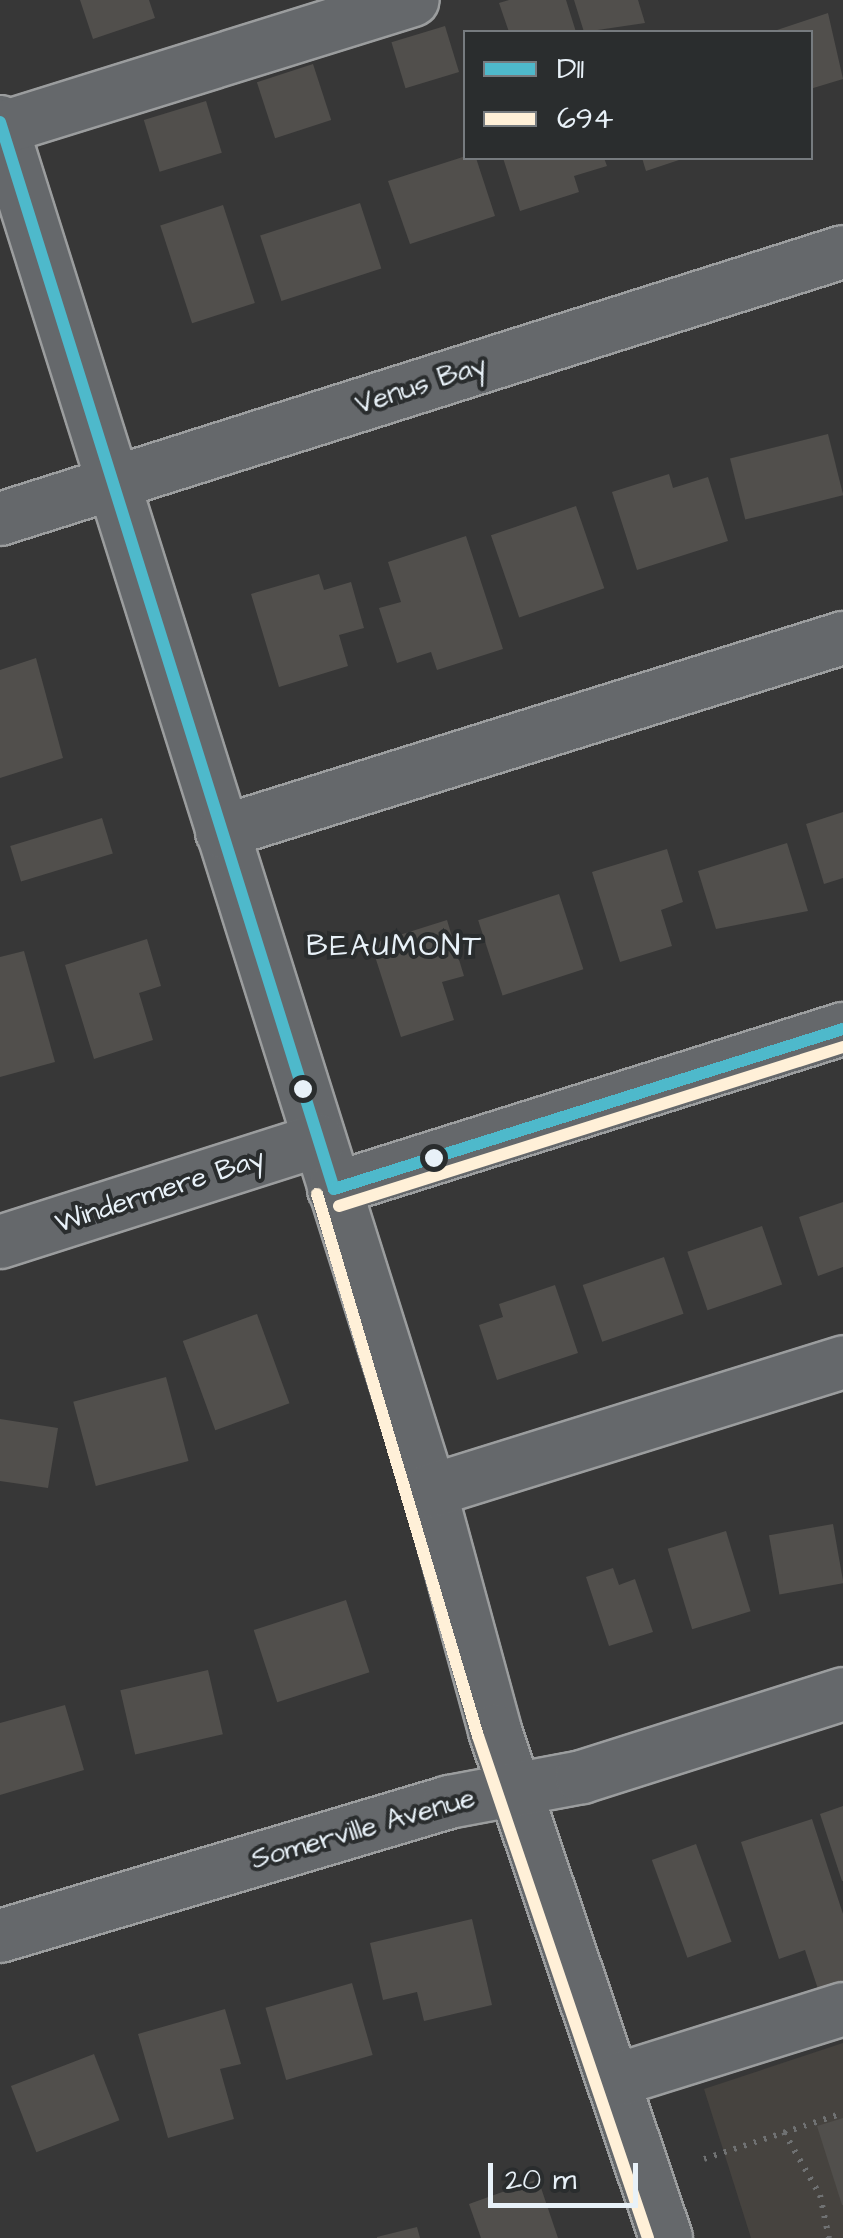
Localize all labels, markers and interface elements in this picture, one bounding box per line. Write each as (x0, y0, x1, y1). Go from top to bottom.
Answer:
legend (463, 30, 813, 160)
text: D11 (557, 48, 584, 90)
text: 694 (557, 98, 613, 140)
street label: Venus Bay (351, 348, 491, 422)
district label: BEAUMONT (306, 928, 484, 964)
unlabelled marker (293, 1079, 313, 1099)
street label: Windermere Bay (51, 1141, 269, 1241)
unlabelled marker (424, 1148, 444, 1168)
street label: Somerville Avenue (247, 1781, 479, 1877)
scale bar (493, 2143, 643, 2205)
text: 20 m (505, 2159, 576, 2201)

